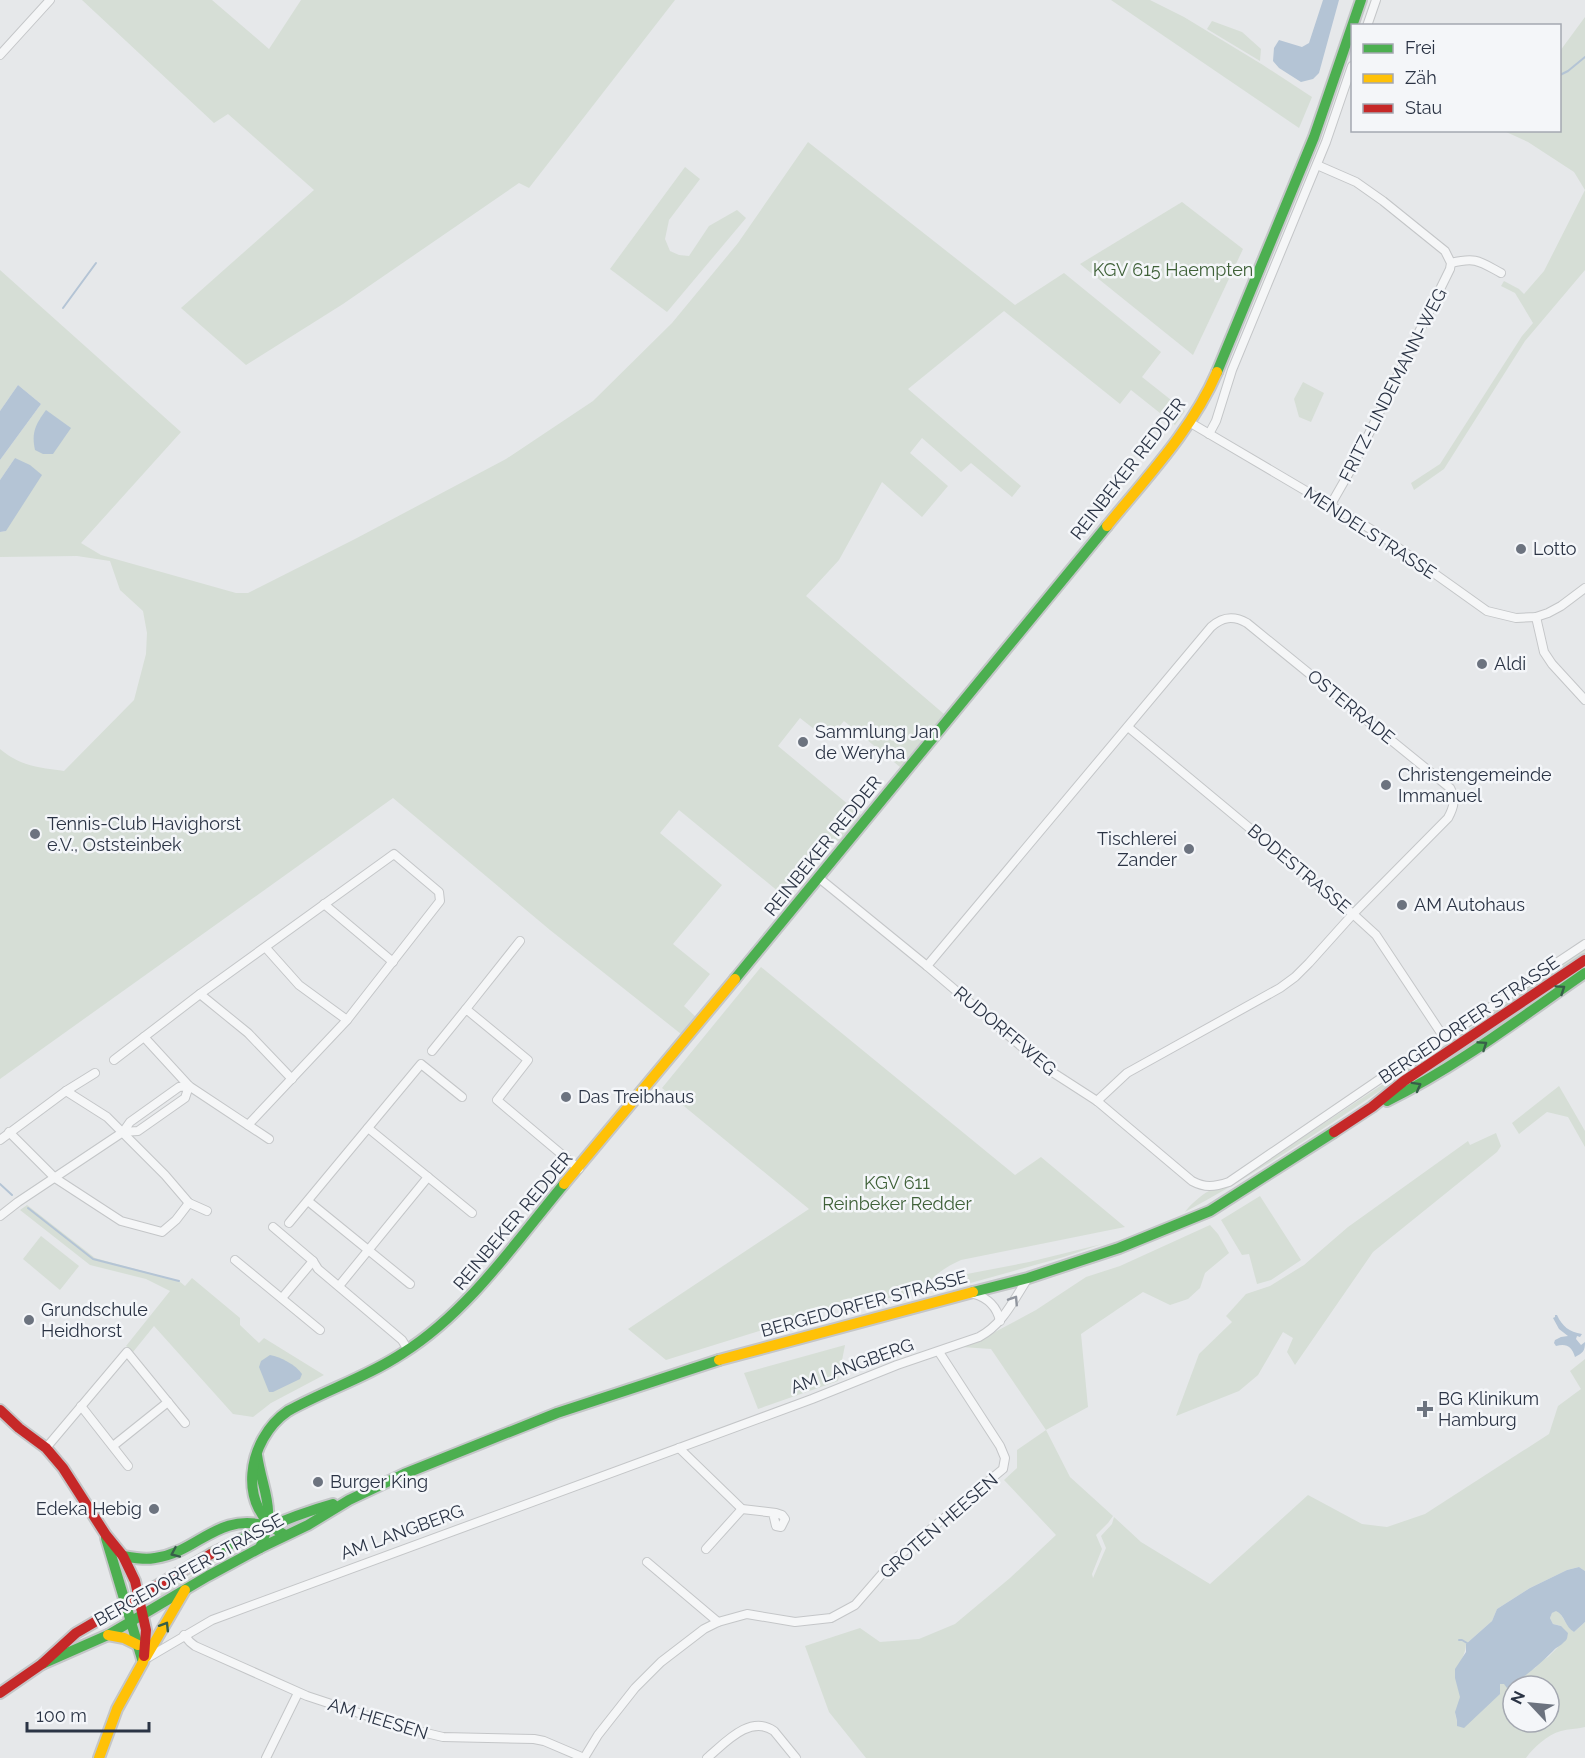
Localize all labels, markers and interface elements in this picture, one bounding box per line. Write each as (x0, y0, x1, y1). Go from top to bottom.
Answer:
legend (1351, 24, 1561, 132)
text: Frei (1405, 37, 1435, 58)
text: Zäh (1405, 67, 1437, 88)
text: Stau (1405, 97, 1442, 118)
park label: KGV 615 Haempten (1093, 259, 1253, 280)
street label: FRITZ-LINDEMANN-WEG (1335, 284, 1451, 485)
street label: REINBEKER REDDER (1066, 393, 1190, 544)
street label: MENDELSTRASSE (1300, 482, 1440, 583)
place label: Lotto (1533, 538, 1577, 559)
marker: Lotto (1514, 542, 1528, 556)
place label: Aldi (1494, 653, 1526, 674)
marker: Aldi (1475, 657, 1489, 671)
street label: OSTERRADE (1304, 665, 1399, 748)
place label: Sammlung Jan de Weryha (815, 721, 939, 763)
marker: Sammlung Jan de Weryha (796, 735, 810, 749)
place label: Christengemeinde Immanuel (1398, 764, 1552, 806)
street label: REINBEKER REDDER (760, 771, 886, 920)
marker: Christengemeinde Immanuel (1379, 778, 1393, 792)
place label: Tennis-Club Havighorst e.V., Oststeinbek (47, 813, 241, 855)
street label: BODESTRASSE (1244, 820, 1355, 918)
marker: Tennis-Club Havighorst e.V., Oststeinbek (28, 827, 42, 841)
place label: Tischlerei Zander (1097, 828, 1178, 870)
marker: Tischlerei Zander (1182, 842, 1196, 856)
place label: AM Autohaus (1414, 894, 1525, 915)
marker: AM Autohaus (1395, 898, 1409, 912)
street label: BERGEDORFER STRASSE (1375, 951, 1563, 1088)
street label: RUDORFFWEG (950, 982, 1061, 1080)
one-way arrow (1555, 985, 1566, 996)
one-way arrow (1477, 1042, 1488, 1053)
one-way arrow (1411, 1082, 1421, 1093)
place label: Das Treibhaus (578, 1086, 694, 1107)
marker: Das Treibhaus (559, 1090, 573, 1104)
street label: REINBEKER REDDER (449, 1147, 577, 1294)
park label: KGV 611 Reinbeker Redder (822, 1172, 972, 1214)
street label: BERGEDORFER STRASSE (758, 1266, 969, 1341)
one-way arrow (1007, 1295, 1018, 1306)
place label: Grundschule Heidhorst (41, 1299, 148, 1341)
marker: Grundschule Heidhorst (22, 1313, 36, 1327)
street label: AM LANGBERG (787, 1334, 916, 1398)
place label: BG Klinikum Hamburg (1438, 1388, 1539, 1430)
marker: BG Klinikum Hamburg (1416, 1400, 1434, 1418)
street label: GROTEN HEESEN (876, 1469, 1002, 1582)
place label: Burger King (330, 1471, 428, 1492)
marker: Burger King (311, 1475, 325, 1489)
place label: Edeka Hebig (36, 1498, 142, 1519)
street label: AM LANGBERG (337, 1500, 466, 1564)
marker: Edeka Hebig (147, 1502, 161, 1516)
street label: BERGEDORFER STRASSE (91, 1509, 287, 1630)
one-way arrow (170, 1545, 181, 1557)
one-way arrow (158, 1622, 170, 1632)
north arrow (1501, 1674, 1561, 1734)
text: N (1507, 1688, 1529, 1707)
street label: AM HEESEN (326, 1693, 431, 1744)
scale bar (27, 1695, 148, 1733)
text: 100 m (36, 1705, 87, 1726)

